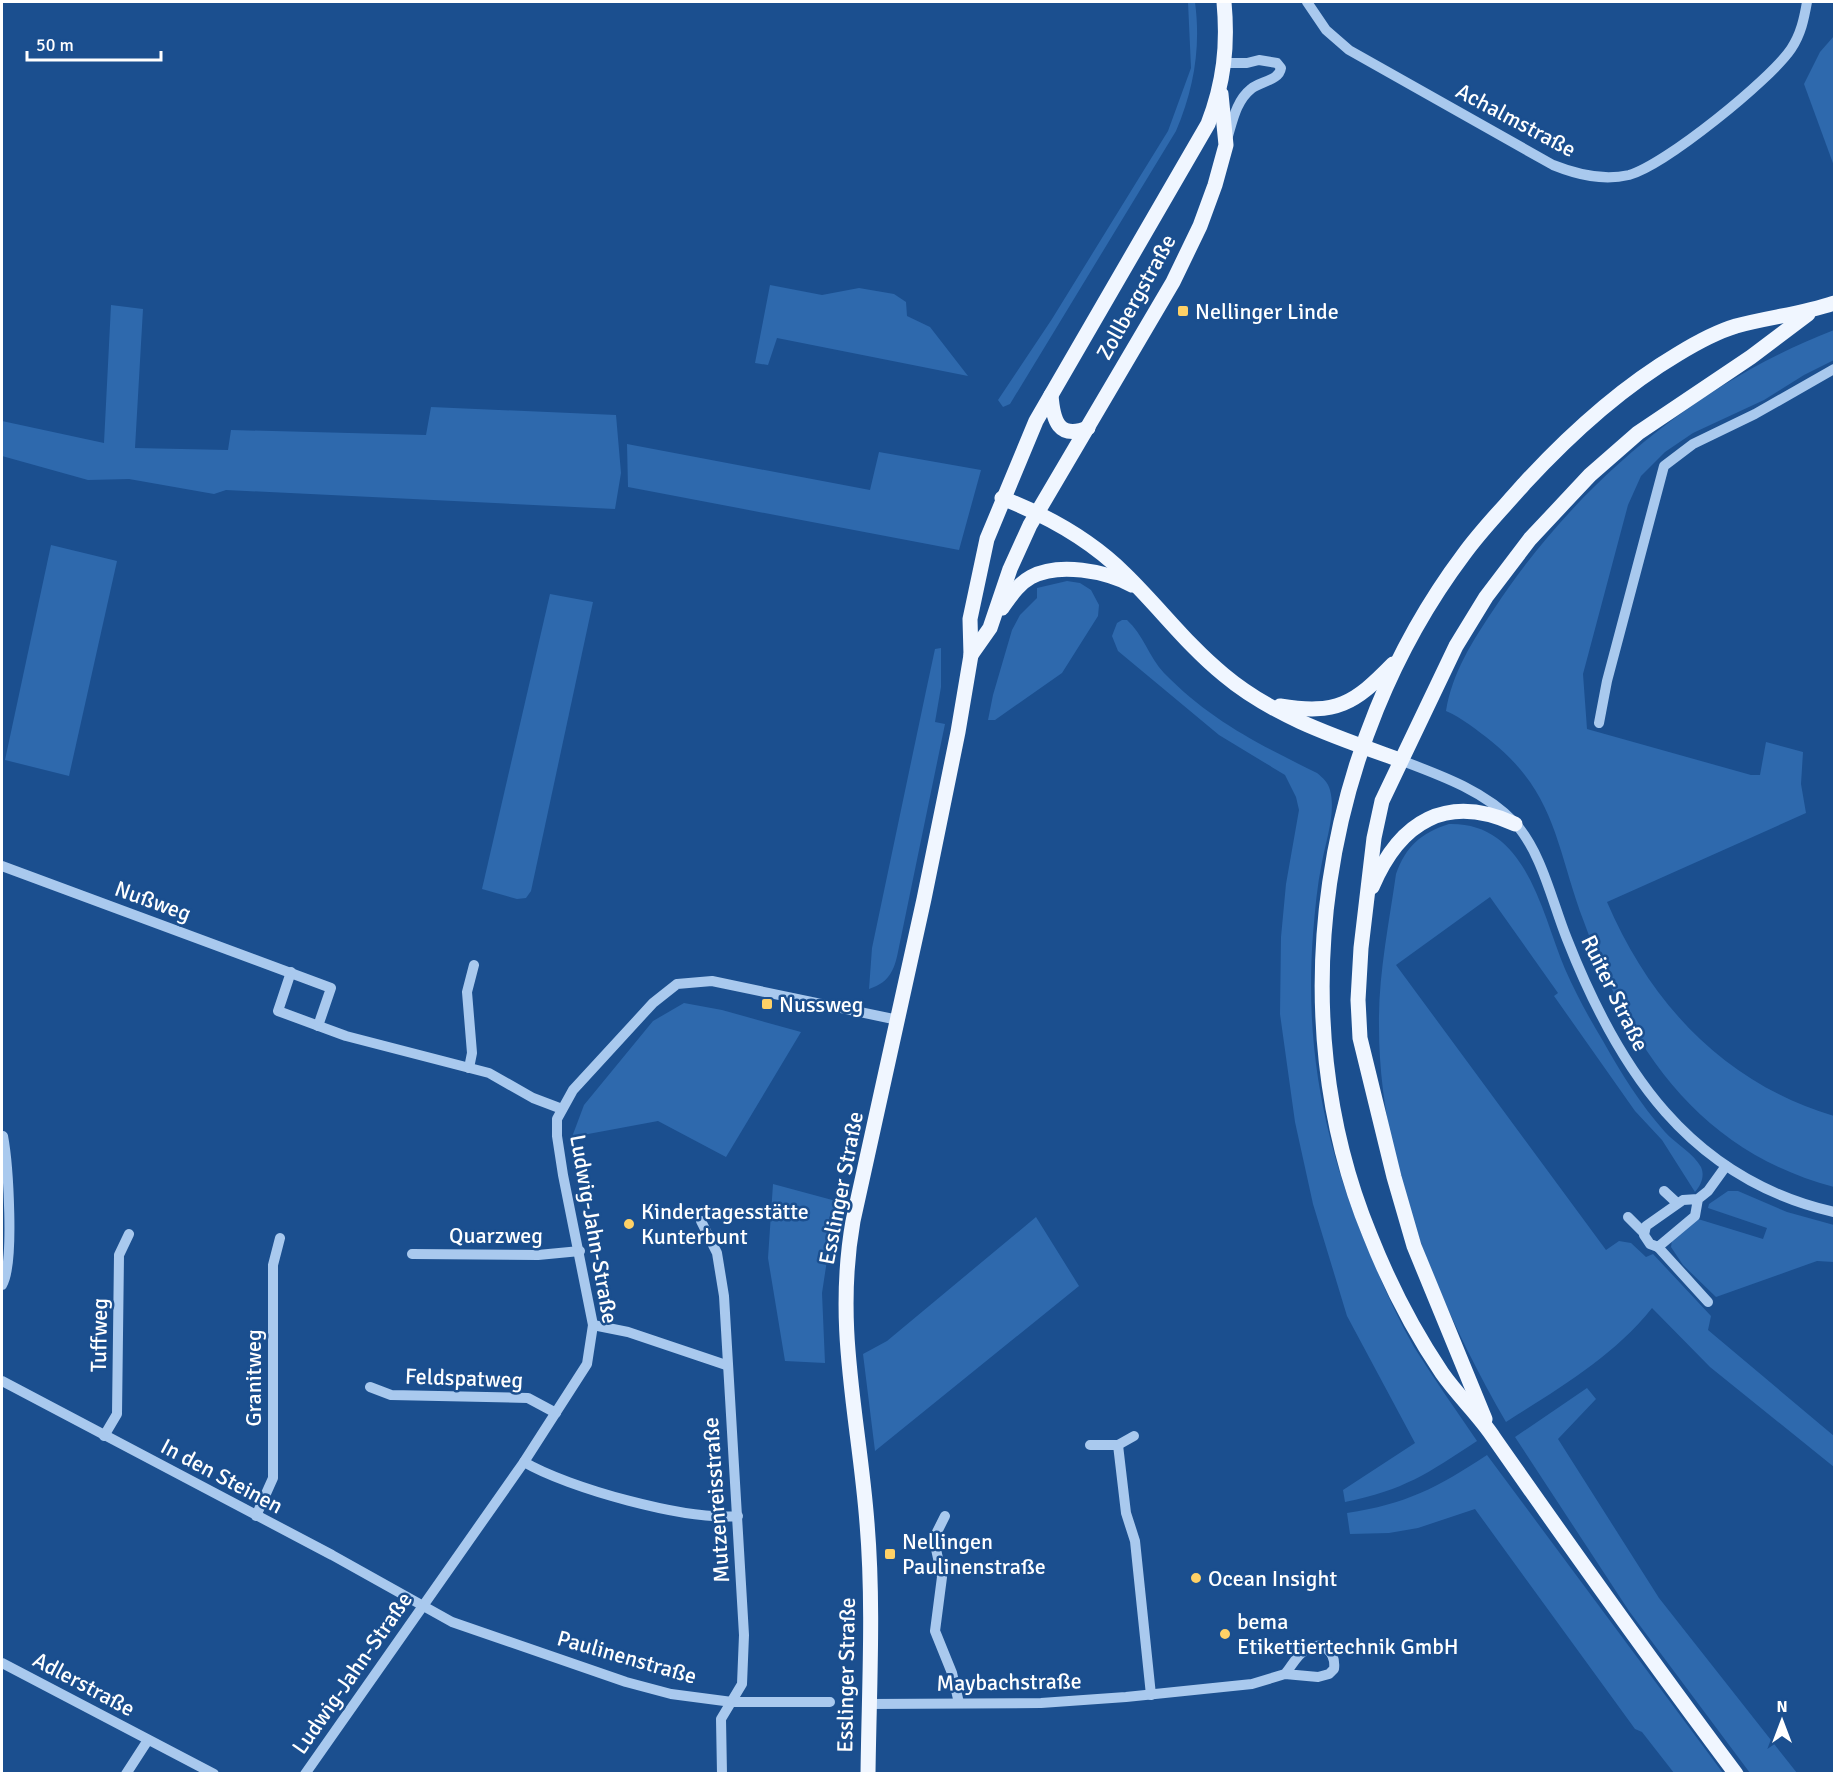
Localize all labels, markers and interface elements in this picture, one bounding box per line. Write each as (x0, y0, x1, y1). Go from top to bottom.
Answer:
scale bar (27, 24, 160, 62)
text: 50 m (36, 34, 74, 56)
street label: Achalmstraße (1451, 77, 1581, 163)
street label: Zollbergstraße (1090, 230, 1182, 364)
place label: Nellinger Linde (1195, 298, 1339, 325)
marker: Nellinger Linde (1176, 304, 1190, 318)
street label: Nußweg (111, 875, 195, 927)
street label: Ruiter Straße (1575, 931, 1655, 1055)
place label: Nussweg (779, 991, 863, 1018)
marker: Nussweg (760, 997, 774, 1011)
street label: Esslinger Straße (813, 1109, 869, 1267)
street label: Ludwig-Jahn-Straße (564, 1132, 624, 1326)
place label: Kindertagesstätte Kunterbunt (641, 1198, 809, 1250)
marker: Kindertagesstätte Kunterbunt (622, 1217, 636, 1231)
street label: Quarzweg (449, 1222, 543, 1249)
street label: Tuffweg (85, 1298, 113, 1372)
street label: Granitweg (240, 1329, 267, 1427)
street label: Feldspatweg (404, 1362, 524, 1394)
street label: Mutzenreisstraße (697, 1416, 735, 1584)
street label: In den Steinen (156, 1433, 288, 1519)
place label: Nellingen Paulinenstraße (902, 1528, 1046, 1580)
marker: Nellingen Paulinenstraße (883, 1547, 897, 1561)
place label: Ocean Insight (1208, 1565, 1337, 1592)
marker: Ocean Insight (1189, 1571, 1203, 1585)
street label: Ludwig-Jahn-Straße (286, 1587, 418, 1759)
street label: Esslinger Straße (831, 1597, 861, 1753)
place label: bema Etikettiertechnik GmbH (1237, 1608, 1459, 1660)
street label: Paulinenstraße (554, 1624, 700, 1690)
marker: bema Etikettiertechnik GmbH (1218, 1627, 1232, 1641)
street label: Adlerstraße (28, 1646, 140, 1722)
street label: Maybachstraße (936, 1667, 1082, 1697)
north arrow (1752, 1691, 1812, 1751)
text: N (1776, 1697, 1788, 1717)

